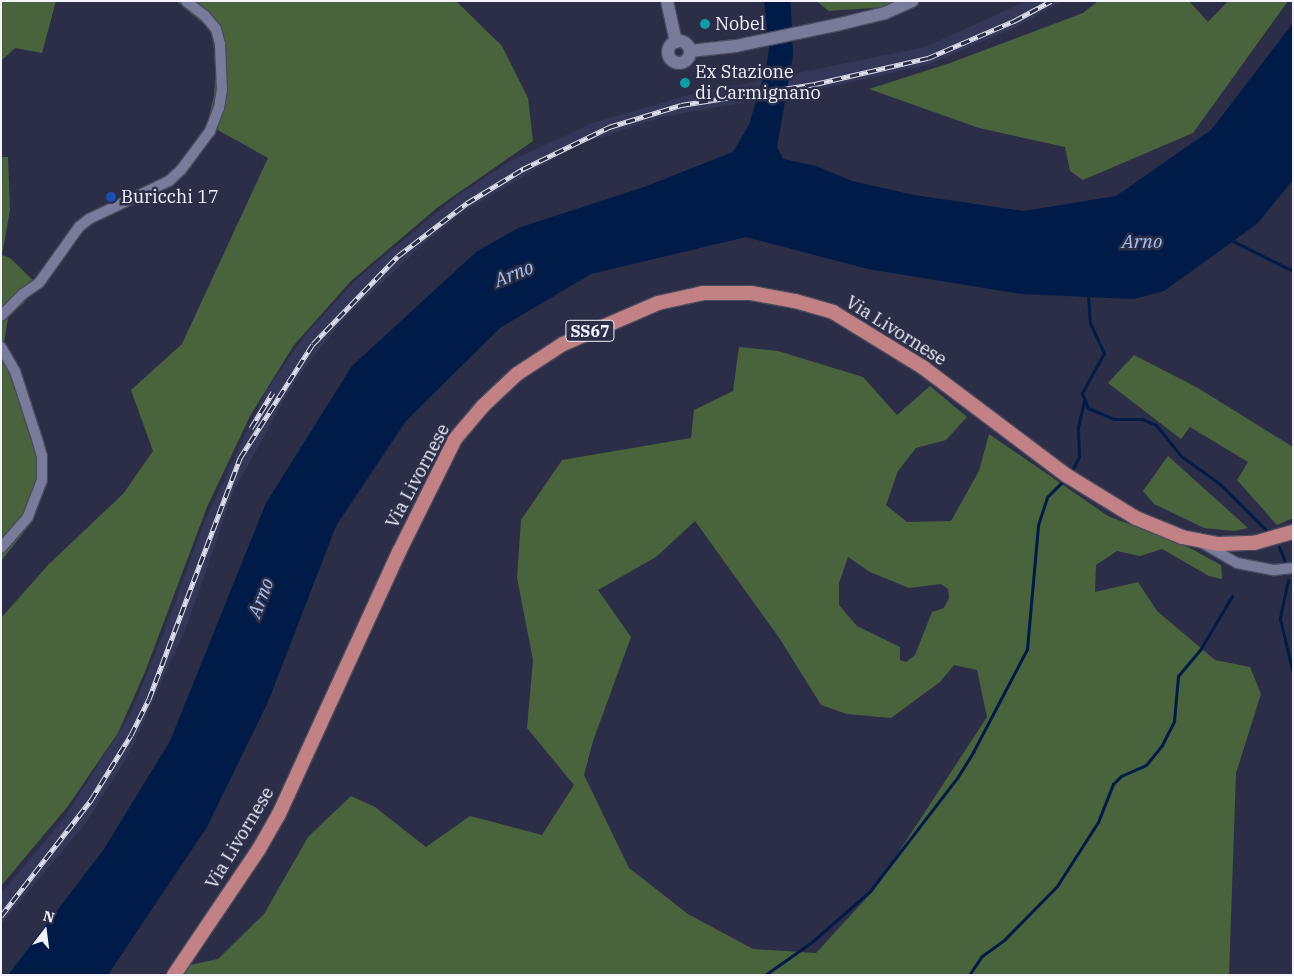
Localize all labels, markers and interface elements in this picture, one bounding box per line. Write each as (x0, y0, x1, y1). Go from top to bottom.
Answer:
place label: Nobel (715, 13, 765, 35)
marker: Nobel (699, 18, 711, 30)
place label: Ex Stazione di Carmignano (695, 62, 821, 104)
marker: Ex Stazione di Carmignano (679, 77, 691, 89)
place label: Buricchi 17 (121, 186, 219, 208)
marker: Buricchi 17 (105, 191, 117, 203)
water label: Arno (1122, 231, 1162, 253)
water label: Arno (491, 256, 537, 292)
street label: Via Livornese (842, 291, 950, 371)
road number: SS67 (565, 318, 615, 344)
street label: Via Livornese (382, 420, 454, 532)
water label: Arno (243, 575, 279, 621)
street label: Via Livornese (201, 783, 279, 893)
north arrow (20, 906, 70, 956)
text: N (41, 906, 57, 927)

